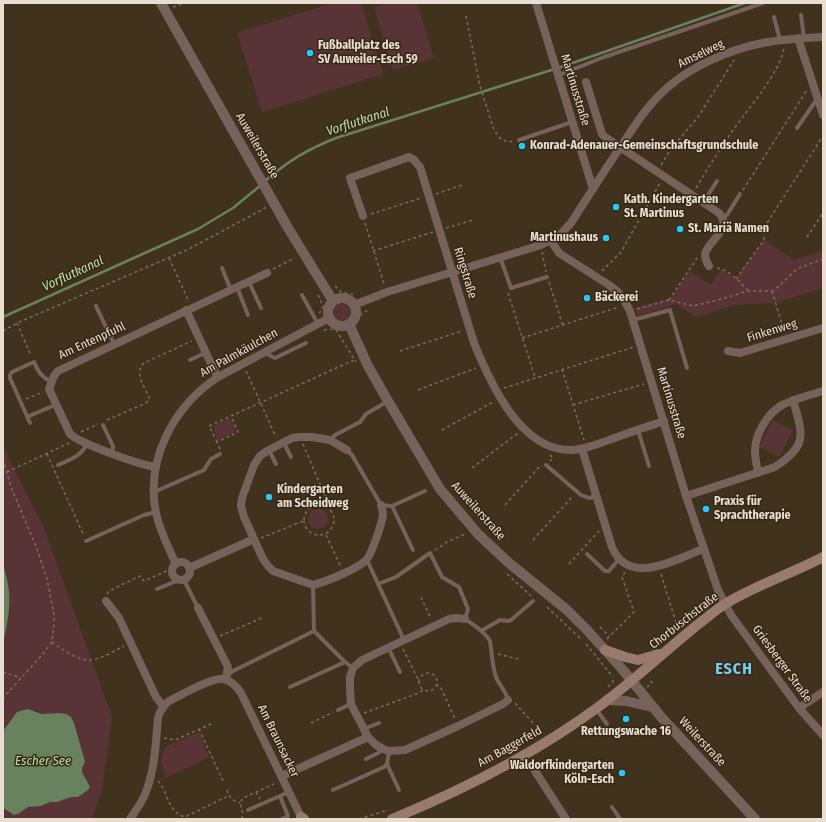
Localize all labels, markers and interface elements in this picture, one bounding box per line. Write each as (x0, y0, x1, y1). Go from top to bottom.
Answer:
street label: Amselweg (676, 37, 726, 71)
place label: Fußballplatz des SV Auweiler-Esch 59 (318, 39, 418, 67)
marker: Fußballplatz des SV Auweiler-Esch 59 (305, 48, 315, 58)
street label: Martinusstraße (557, 52, 593, 128)
water label: Vorflutkanal (324, 104, 392, 140)
street label: Auweilerstraße (232, 111, 282, 181)
place label: Konrad-Adenauer-Gemeinschaftsgrundschule (530, 139, 758, 153)
marker: Konrad-Adenauer-Gemeinschaftsgrundschule (517, 141, 527, 151)
place label: Kath. Kindergarten St. Martinus (624, 193, 718, 221)
marker: Kath. Kindergarten St. Martinus (611, 202, 621, 212)
place label: St. Mariä Namen (688, 222, 769, 236)
marker: St. Mariä Namen (675, 224, 685, 234)
place label: Martinushaus (530, 231, 598, 245)
marker: Martinushaus (601, 233, 611, 243)
street label: Ringstraße (450, 246, 480, 300)
water label: Vorflutkanal (40, 253, 106, 295)
place label: Bäckerei (595, 291, 638, 305)
marker: Bäckerei (582, 293, 592, 303)
street label: Finkenweg (745, 317, 799, 345)
street label: Am Entenpfuhl (56, 319, 128, 363)
street label: Am Palmkäulchen (198, 326, 280, 380)
street label: Martinusstraße (653, 365, 689, 441)
street label: Auweilerstraße (448, 479, 508, 543)
place label: Kindergarten am Scheidweg (277, 483, 348, 511)
marker: Kindergarten am Scheidweg (264, 492, 274, 502)
place label: Praxis für Sprachtherapie (714, 495, 791, 523)
marker: Praxis für Sprachtherapie (701, 504, 711, 514)
street label: Chorbuschstraße (647, 590, 721, 652)
street label: Griesberger Straße (749, 623, 815, 705)
district label: ESCH (715, 660, 753, 680)
street label: Am Braunsacker (254, 702, 302, 780)
marker: Rettungswache 16 (621, 714, 631, 724)
street label: Weilerstraße (676, 714, 728, 770)
street label: Am Baggerfeld (476, 724, 544, 770)
place label: Rettungswache 16 (581, 725, 671, 739)
water label: Escher See (15, 753, 71, 769)
place label: Waldorfkindergarten Köln-Esch (510, 759, 614, 787)
marker: Waldorfkindergarten Köln-Esch (617, 768, 627, 778)

